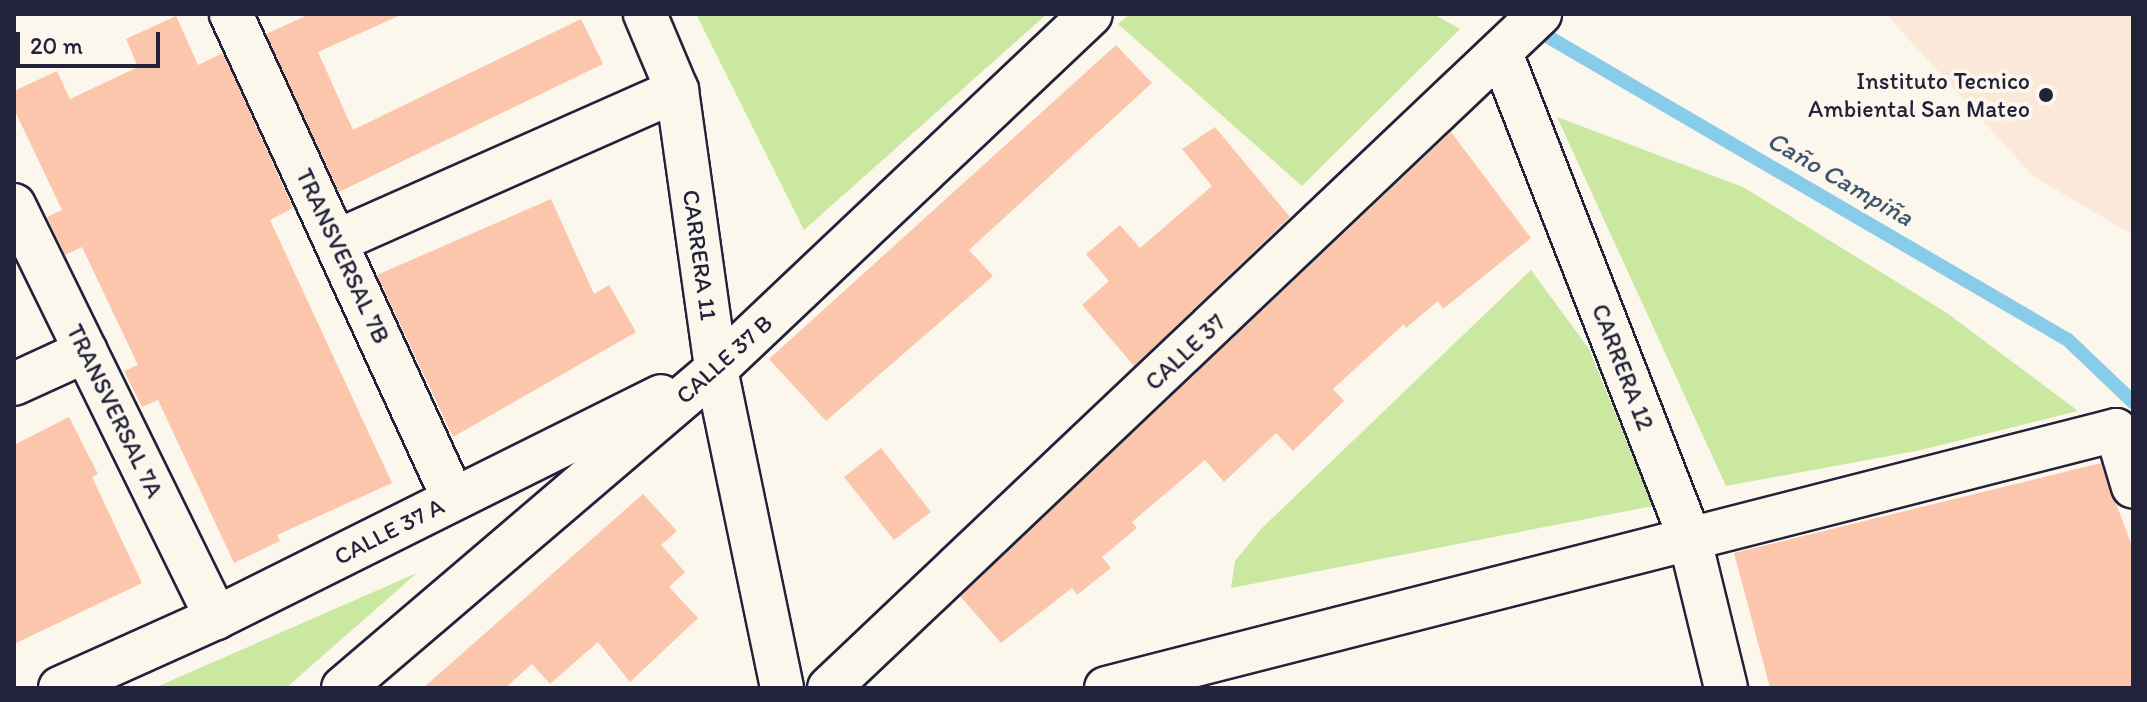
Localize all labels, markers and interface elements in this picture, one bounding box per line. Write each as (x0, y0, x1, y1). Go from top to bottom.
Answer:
scale bar (20, 16, 164, 66)
text: 20 m (30, 31, 83, 60)
place label: Instituto Tecnico Ambiental San Mateo (1808, 67, 2030, 123)
marker: Instituto Tecnico Ambiental San Mateo (2037, 86, 2055, 104)
water label: Caño Campiña (1761, 125, 1919, 233)
street label: TRANSVERSAL 7B (290, 164, 396, 348)
street label: CARRERA 11 (677, 188, 723, 322)
street label: CARRERA 12 (1586, 300, 1660, 434)
street label: CALLE 37 B (670, 308, 778, 410)
street label: CALLE 37 (1139, 308, 1231, 396)
street label: TRANSVERSAL 7A (61, 320, 169, 502)
street label: CALLE 37 A (329, 491, 449, 571)

